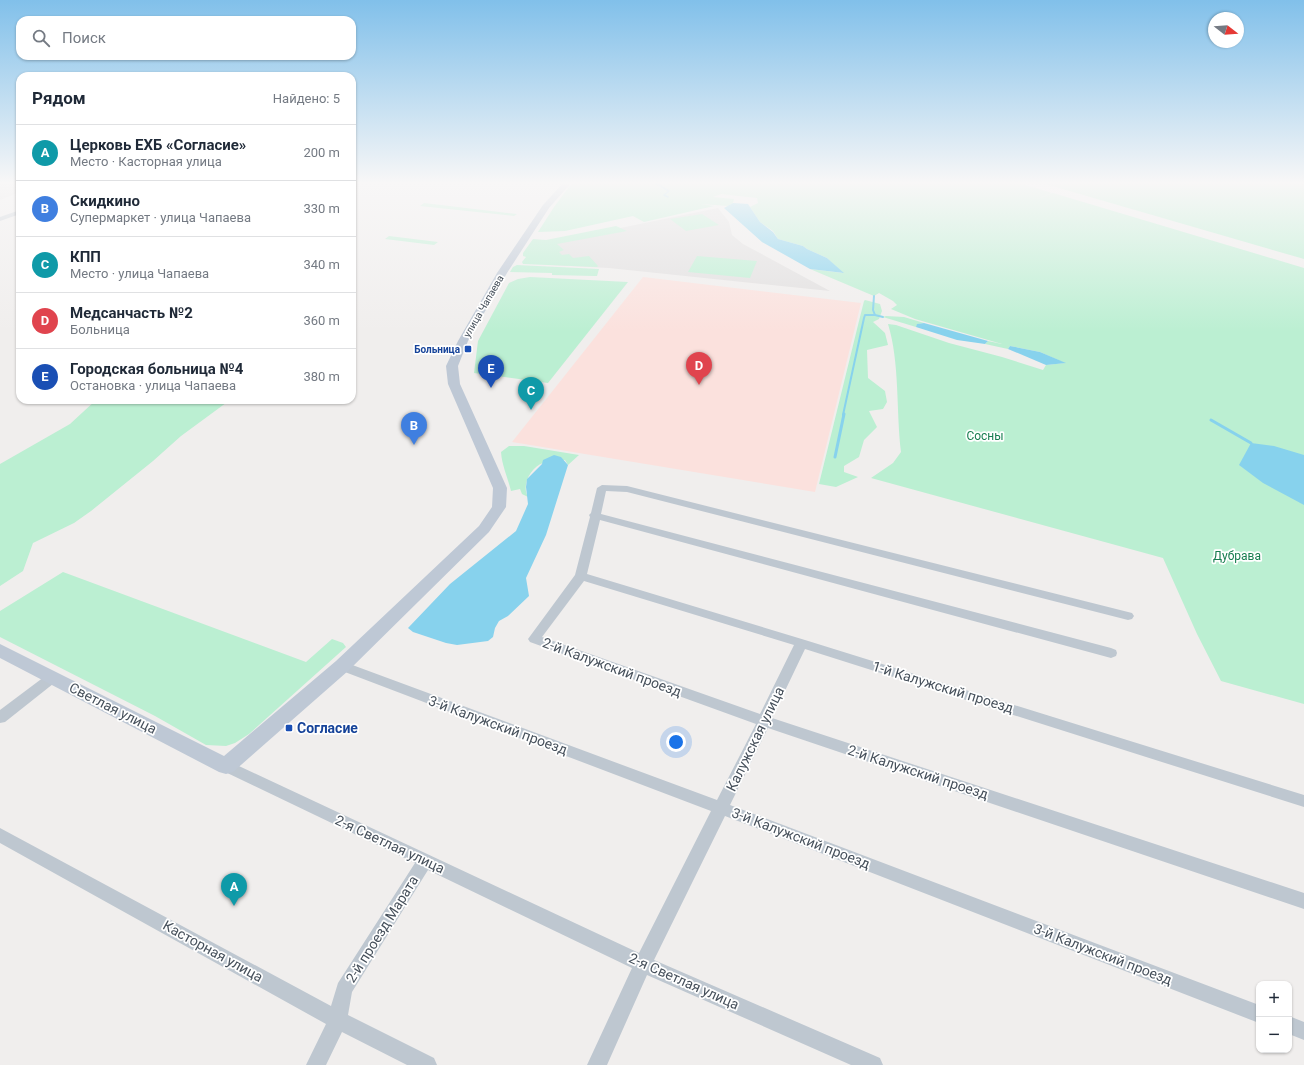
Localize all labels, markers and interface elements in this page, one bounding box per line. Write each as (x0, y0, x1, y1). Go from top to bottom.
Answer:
north arrow (1208, 12, 1244, 48)
search box (16, 16, 356, 60)
icon: search (30, 27, 52, 49)
text: Поиск (62, 29, 106, 47)
text: Рядом (32, 88, 86, 108)
text: Найдено: 5 (273, 91, 340, 106)
text: Церковь ЕХБ «Согласие» (70, 136, 246, 154)
text: A (41, 145, 49, 160)
text: 200 m (303, 145, 340, 160)
text: Место · Касторная улица (70, 154, 222, 169)
text: Скидкино (70, 192, 140, 210)
text: B (41, 201, 49, 216)
text: 330 m (303, 201, 340, 216)
text: Супермаркет · улица Чапаева (70, 210, 251, 225)
text: КПП (70, 248, 101, 266)
text: C (41, 257, 49, 272)
text: 340 m (303, 257, 340, 272)
text: Место · улица Чапаева (70, 266, 209, 281)
street label: улица Чапаева (461, 273, 506, 339)
text: Медсанчасть №2 (70, 304, 193, 322)
text: D (41, 313, 49, 328)
text: 360 m (303, 313, 340, 328)
text: Больница (70, 322, 130, 337)
place label: Больница (414, 344, 461, 355)
marker: Больница (463, 344, 473, 354)
pin: D (686, 352, 712, 385)
pin: E (478, 355, 504, 388)
text: Городская больница №4 (70, 360, 243, 378)
text: E (41, 369, 49, 384)
text: 380 m (303, 369, 340, 384)
pin: C (518, 377, 544, 410)
text: Остановка · улица Чапаева (70, 378, 236, 393)
pin: B (401, 412, 427, 445)
park label: Сосны (966, 429, 1004, 443)
park label: Дубрава (1213, 549, 1261, 563)
street label: 2-й Калужский проезд (540, 634, 684, 700)
street label: 1-й Калужский проезд (871, 658, 1016, 716)
street label: Светлая улица (67, 679, 159, 737)
street label: Калужская улица (723, 684, 787, 794)
street label: 3-й Калужский проезд (426, 692, 570, 758)
place label: Согласие (297, 720, 358, 736)
marker: Согласие (284, 723, 294, 733)
your location (666, 732, 686, 752)
street label: 2-й Калужский проезд (846, 742, 991, 802)
street label: 3-й Калужский проезд (730, 804, 873, 872)
street label: 2-я Светлая улица (333, 812, 447, 876)
pin: A (221, 873, 247, 906)
street label: 2-й проезд Марата (343, 873, 421, 985)
street label: Касторная улица (160, 917, 266, 985)
street label: 3-й Калужский проезд (1032, 920, 1175, 988)
street label: 2-я Светлая улица (626, 950, 742, 1012)
map controls (1256, 981, 1292, 1053)
button: + (1256, 981, 1292, 1017)
button: − (1256, 1017, 1292, 1053)

